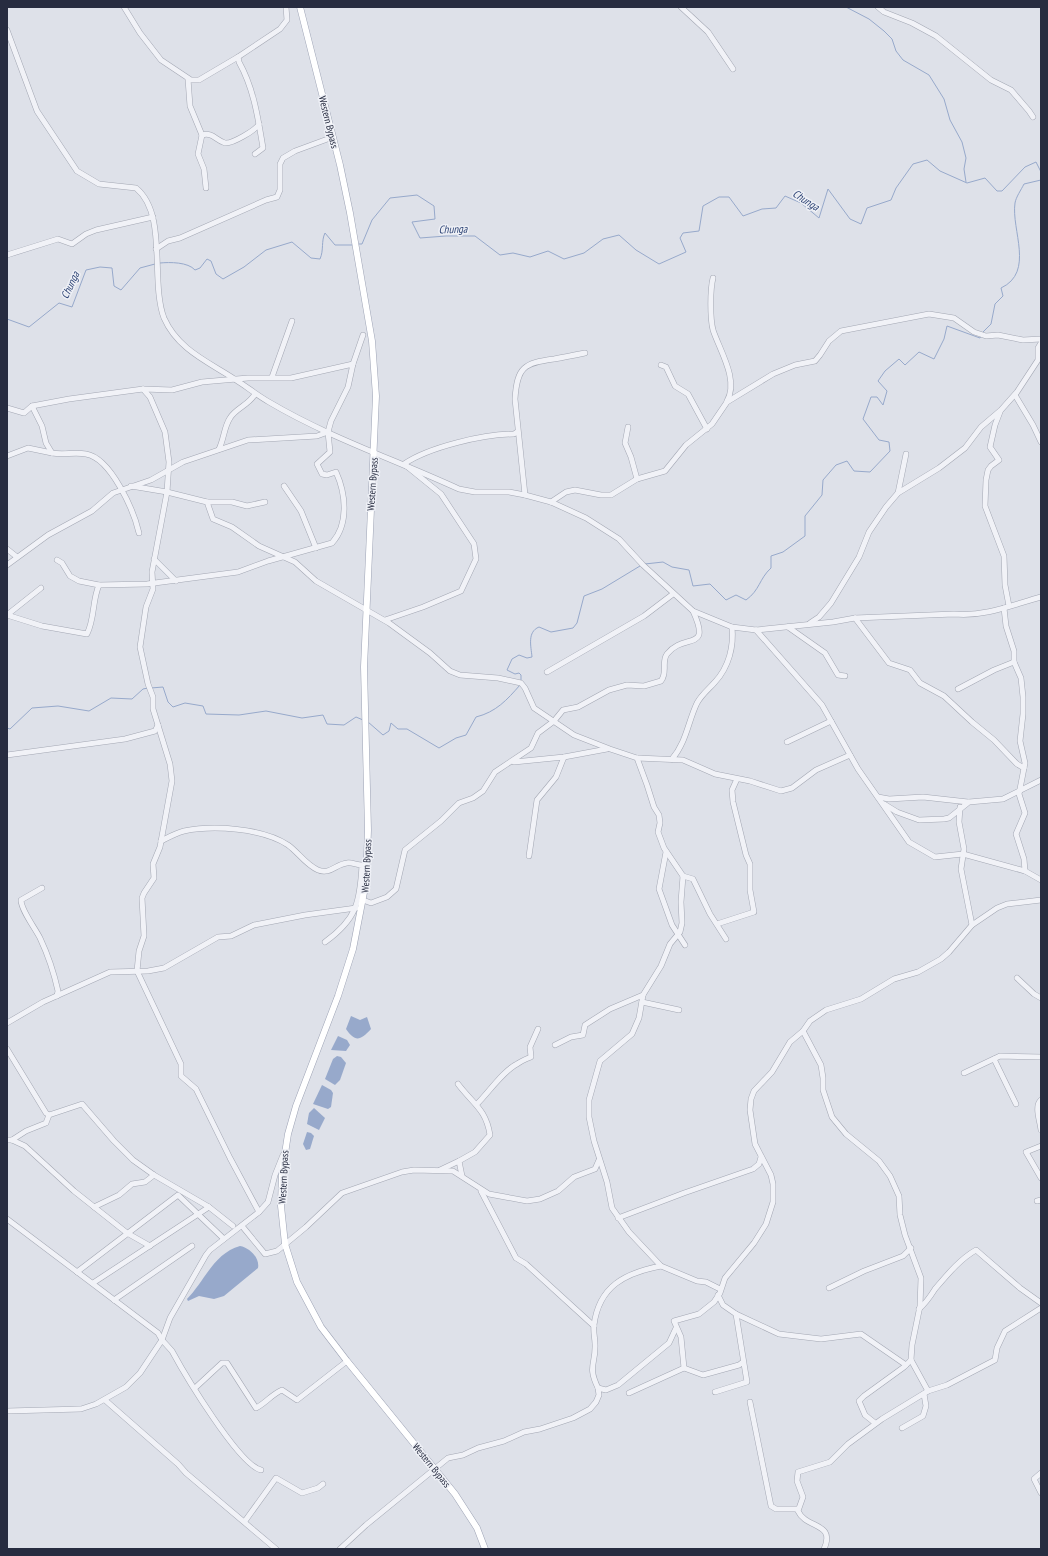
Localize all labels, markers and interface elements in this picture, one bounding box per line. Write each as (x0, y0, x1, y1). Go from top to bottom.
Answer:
street label: Western Bypass (316, 95, 341, 150)
water label: Chunga (790, 186, 822, 214)
water label: Chunga (438, 221, 468, 236)
water label: Chunga (58, 269, 83, 301)
street label: Western Bypass (364, 456, 381, 511)
street label: Western Bypass (359, 838, 374, 893)
street label: Western Bypass (276, 1149, 291, 1204)
street label: Western Bypass (410, 1440, 454, 1491)

